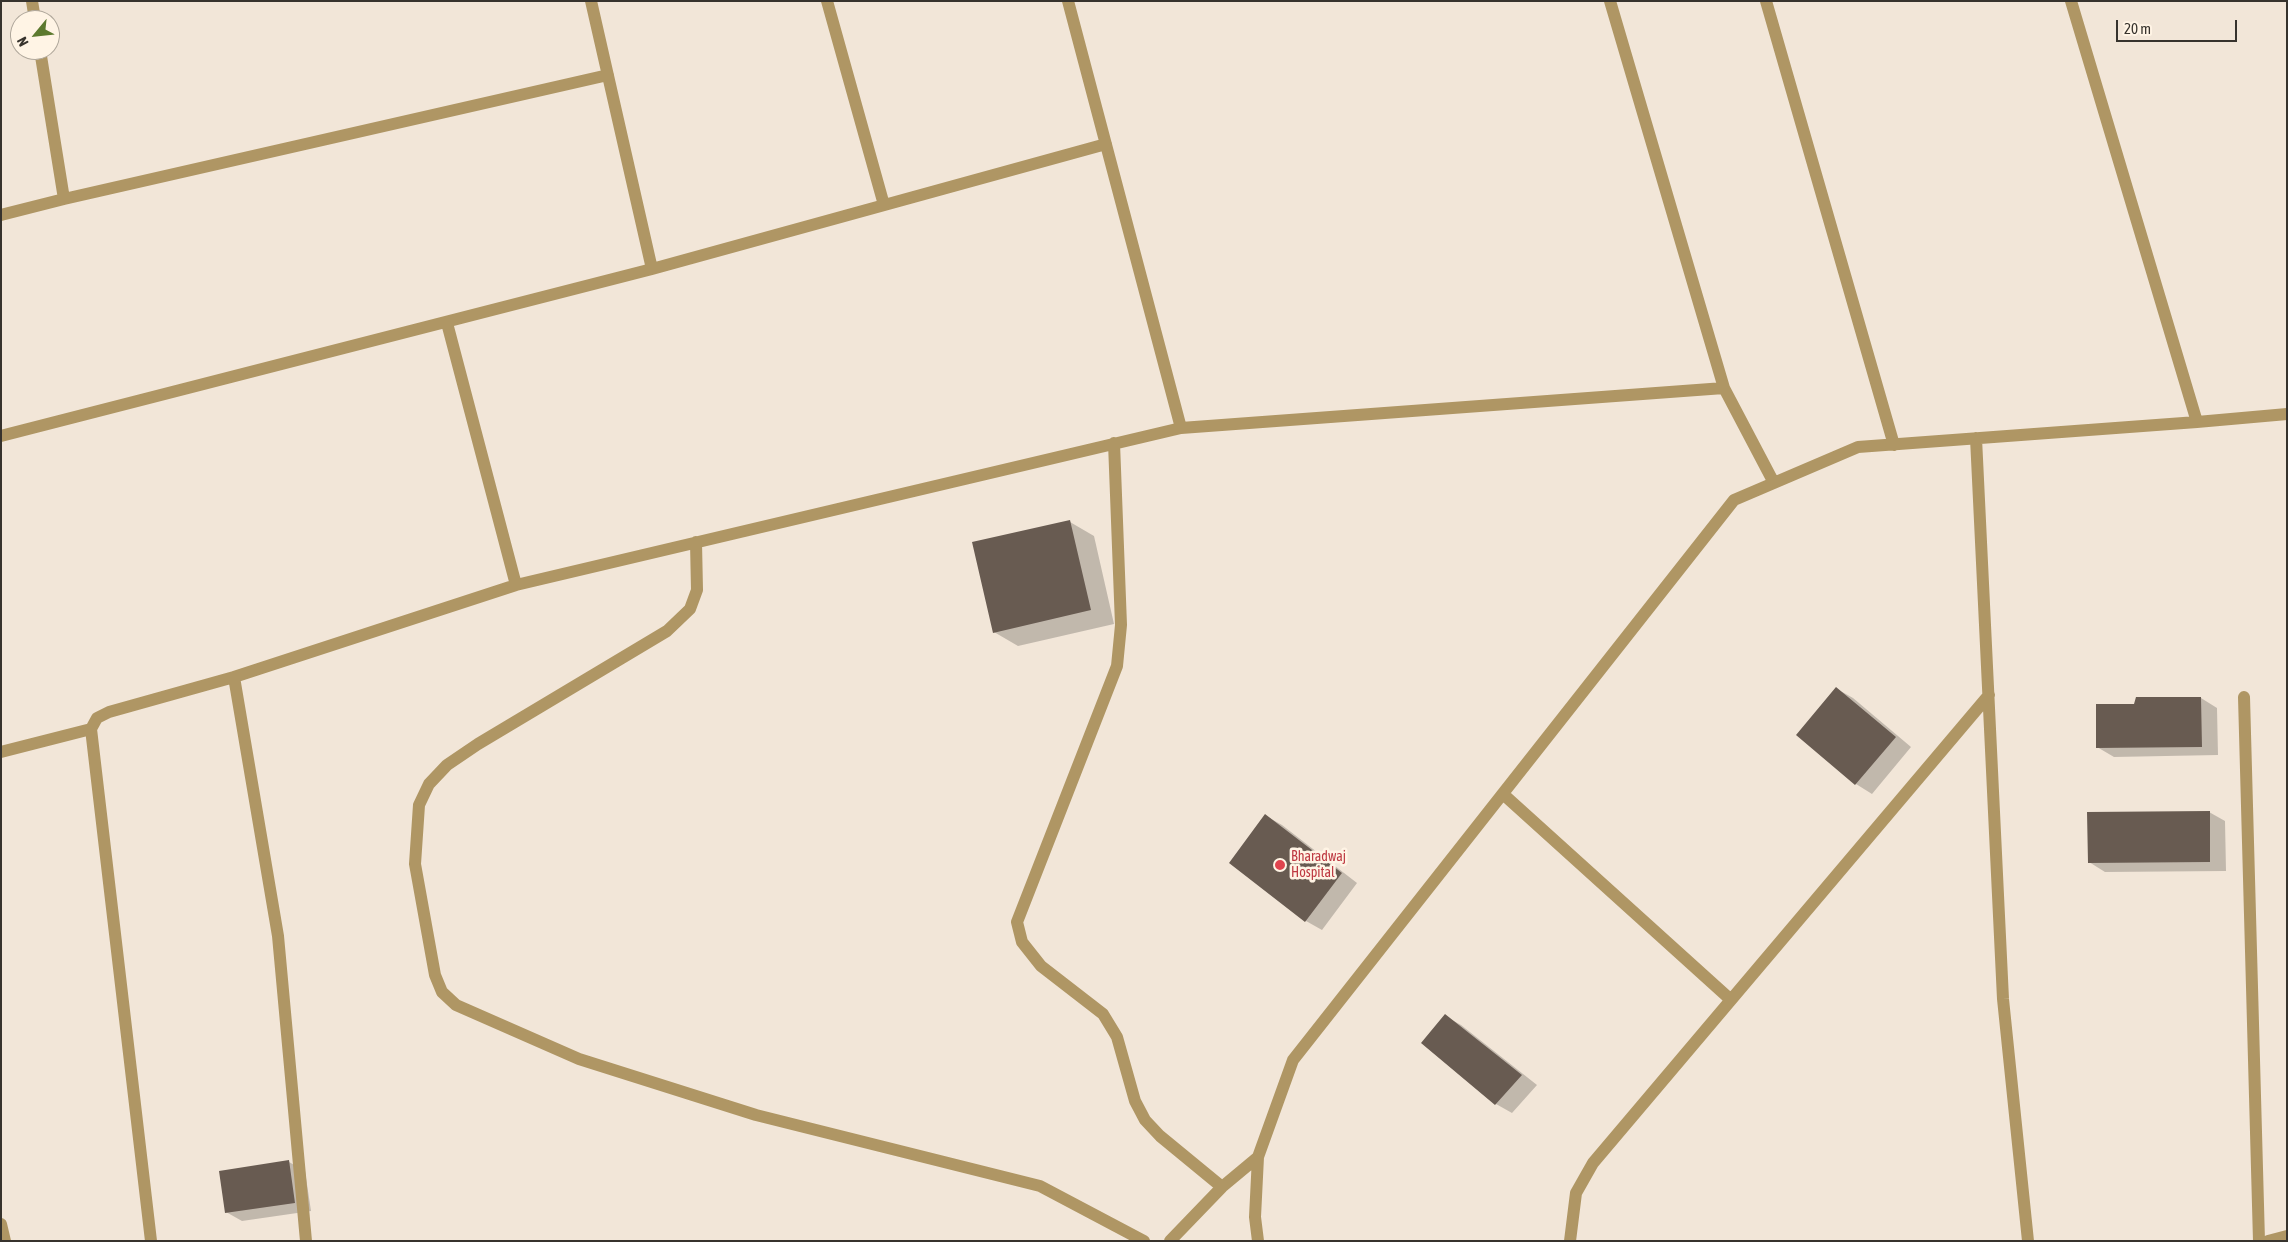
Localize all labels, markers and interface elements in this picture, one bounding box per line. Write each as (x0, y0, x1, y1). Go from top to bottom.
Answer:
north arrow (10, 10, 60, 60)
scale bar (2118, 10, 2239, 42)
text: 20 m (2124, 20, 2151, 37)
text: N (14, 34, 32, 49)
place label: Bharadwaj Hospital (1291, 849, 1346, 882)
marker: Bharadwaj Hospital (1273, 858, 1287, 872)

